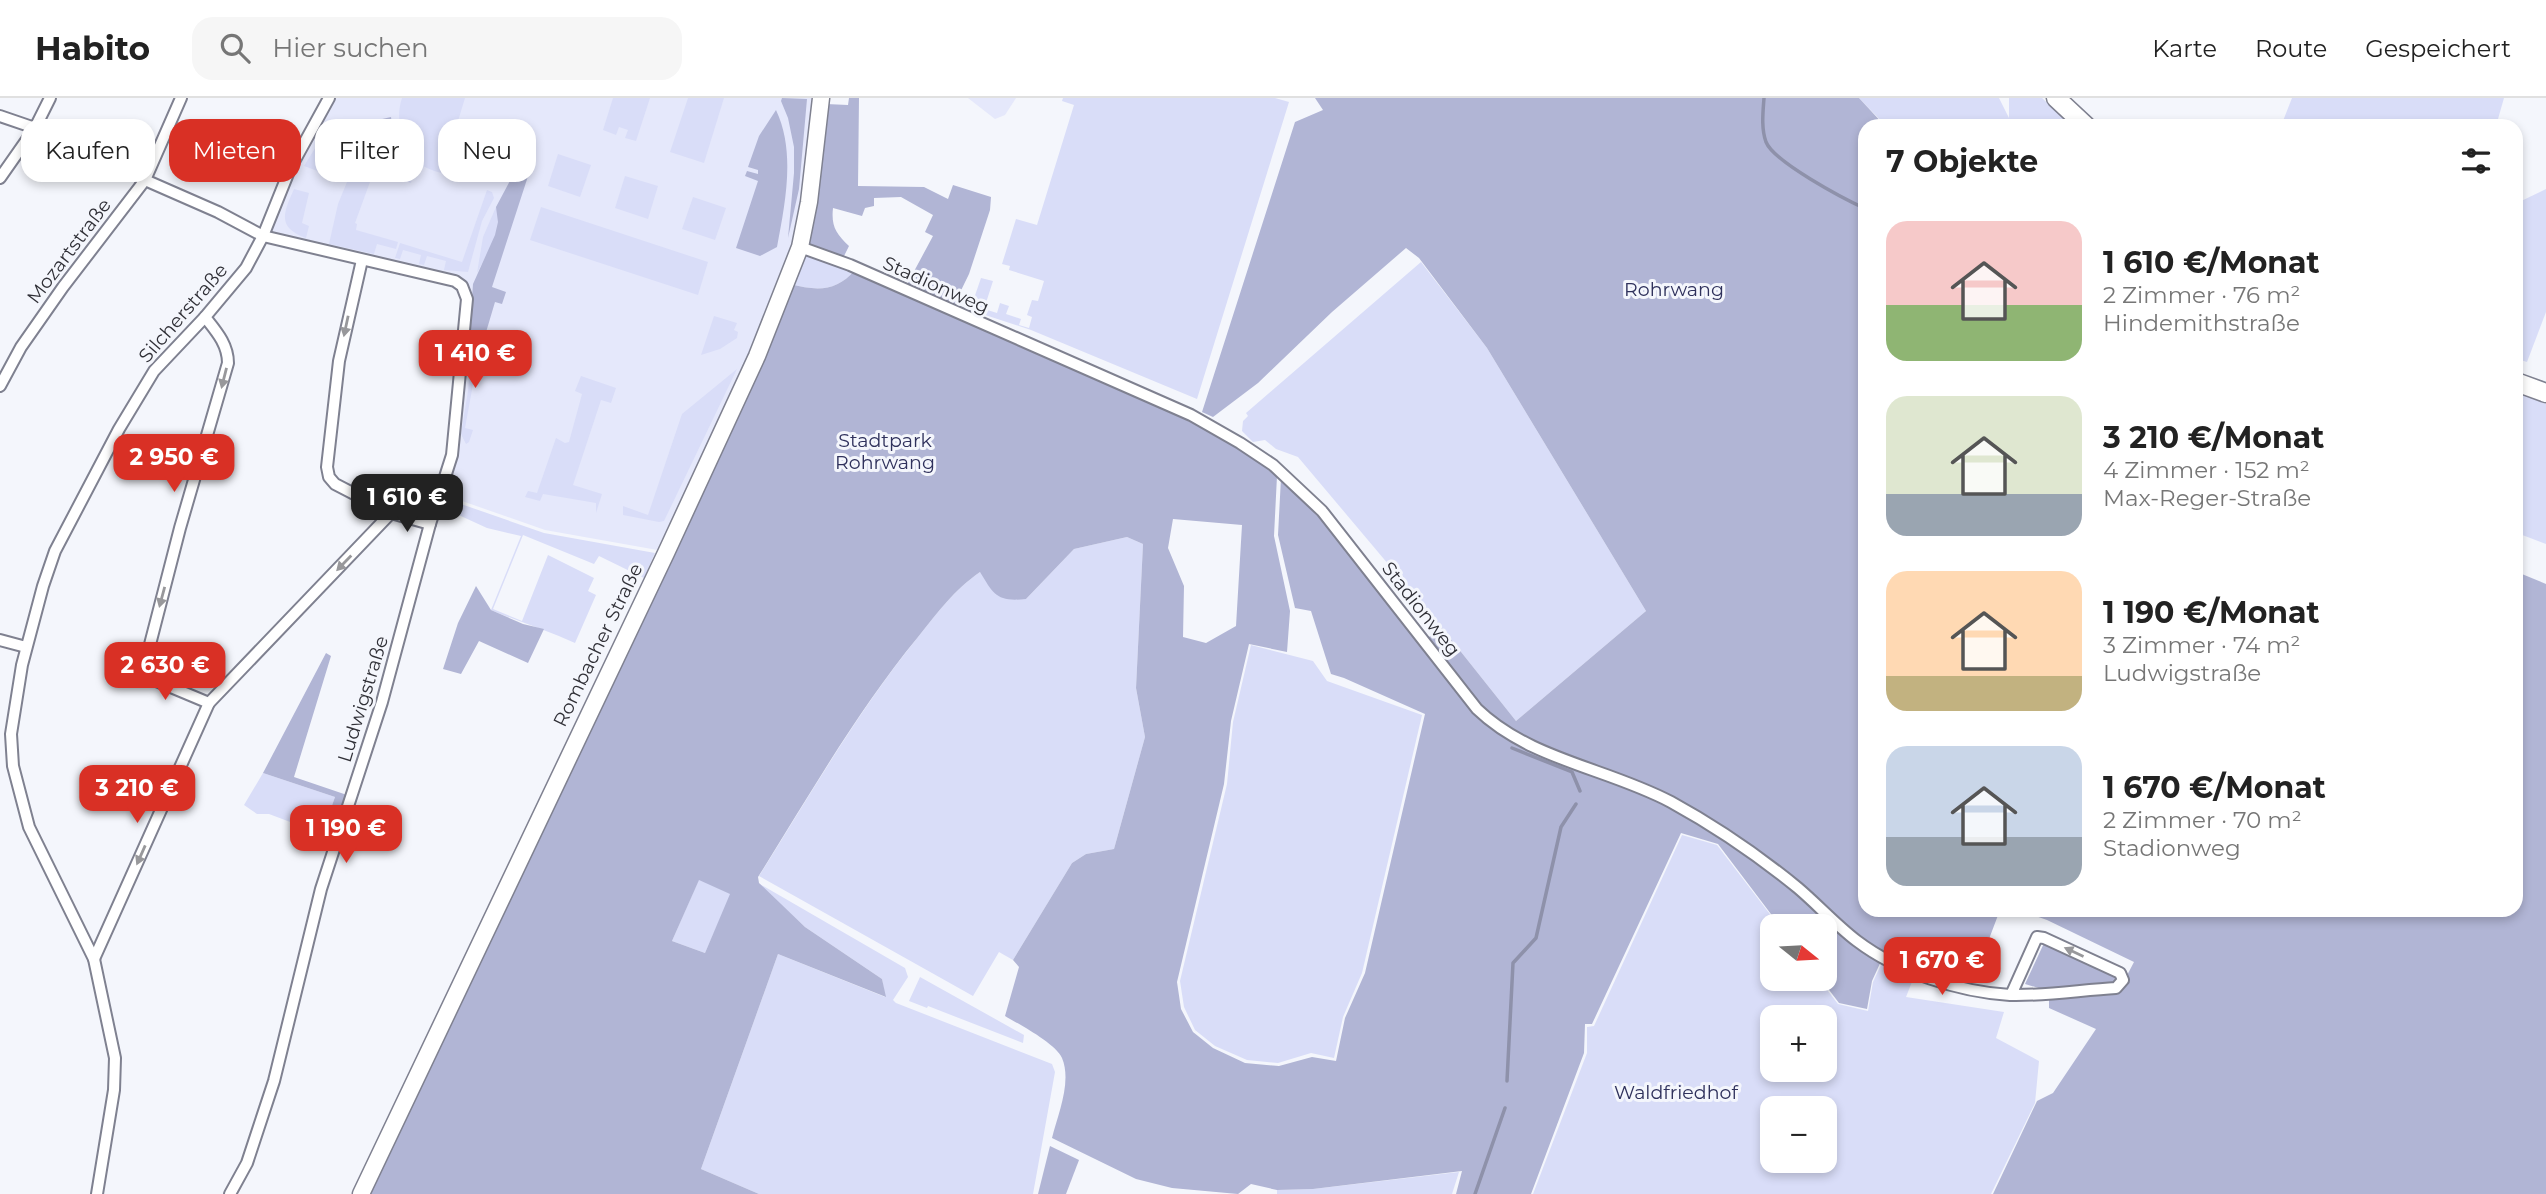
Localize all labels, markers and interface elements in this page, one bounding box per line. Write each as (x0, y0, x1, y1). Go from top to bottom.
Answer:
search box (192, 17, 682, 80)
text: Habito (35, 28, 150, 68)
icon: search (216, 29, 254, 67)
text: Hier suchen (272, 32, 429, 64)
text: Karte (2152, 34, 2217, 63)
text: Route (2255, 34, 2327, 63)
text: Gespeichert (2365, 34, 2511, 63)
chip: Kaufen (21, 119, 155, 182)
chip: Mieten (169, 119, 301, 182)
chip: Filter (315, 119, 424, 182)
chip: Neu (438, 119, 536, 182)
icon: filters (2457, 142, 2495, 180)
text: 7 Objekte (1886, 143, 2038, 180)
street label: Mozartstraße (22, 194, 116, 308)
text: 1 610 €/Monat (2103, 244, 2320, 281)
icon: home (1942, 249, 2026, 333)
street label: Stadionweg (879, 251, 993, 319)
street label: Silcherstraße (134, 259, 232, 367)
park label: Rohrwang (1624, 278, 1724, 301)
text: 2 Zimmer · 76 m² (2103, 281, 2300, 309)
text: Hindemithstraße (2103, 309, 2300, 337)
one-way arrow (341, 315, 352, 337)
pin: 1 410 € (410, 330, 540, 390)
text: 1 410 € (435, 339, 515, 367)
one-way arrow (218, 367, 229, 389)
text: 3 210 €/Monat (2103, 419, 2324, 456)
icon: home (1942, 424, 2026, 508)
park label: Stadtpark Rohrwang (835, 429, 935, 474)
pin: 2 950 € (109, 434, 239, 494)
text: 2 950 € (129, 443, 219, 471)
text: 4 Zimmer · 152 m² (2103, 456, 2310, 484)
pin: 1 610 € (342, 474, 472, 534)
text: 1 610 € (367, 483, 447, 511)
text: Max-Reger-Straße (2103, 484, 2311, 512)
one-way arrow (335, 554, 352, 571)
street label: Stadionweg (1377, 557, 1465, 661)
street label: Rombacher Straße (548, 560, 648, 730)
one-way arrow (156, 586, 167, 608)
text: 1 190 €/Monat (2103, 594, 2320, 631)
icon: home (1942, 599, 2026, 683)
text: 3 Zimmer · 74 m² (2103, 631, 2301, 659)
street label: Ludwigstraße (333, 633, 393, 765)
pin: 2 630 € (100, 642, 230, 702)
text: 2 630 € (120, 651, 210, 679)
text: Ludwigstraße (2103, 659, 2261, 687)
pin: 3 210 € (72, 766, 202, 825)
text: 1 670 €/Monat (2103, 769, 2326, 806)
text: 3 210 € (95, 774, 179, 802)
icon: home (1942, 774, 2026, 858)
pin: 1 190 € (281, 806, 411, 865)
text: 2 Zimmer · 70 m² (2103, 806, 2302, 834)
text: 1 190 € (306, 814, 386, 842)
text: Stadionweg (2103, 834, 2241, 862)
one-way arrow (135, 845, 147, 865)
north arrow (1760, 914, 1838, 990)
map controls (1760, 914, 1837, 1173)
pin: 1 670 € (1877, 937, 2007, 997)
text: 1 670 € (1900, 946, 1984, 974)
one-way arrow (2064, 946, 2084, 958)
button: + (1760, 1005, 1837, 1082)
park label: Waldfriedhof (1614, 1081, 1739, 1104)
button: − (1760, 1096, 1837, 1173)

